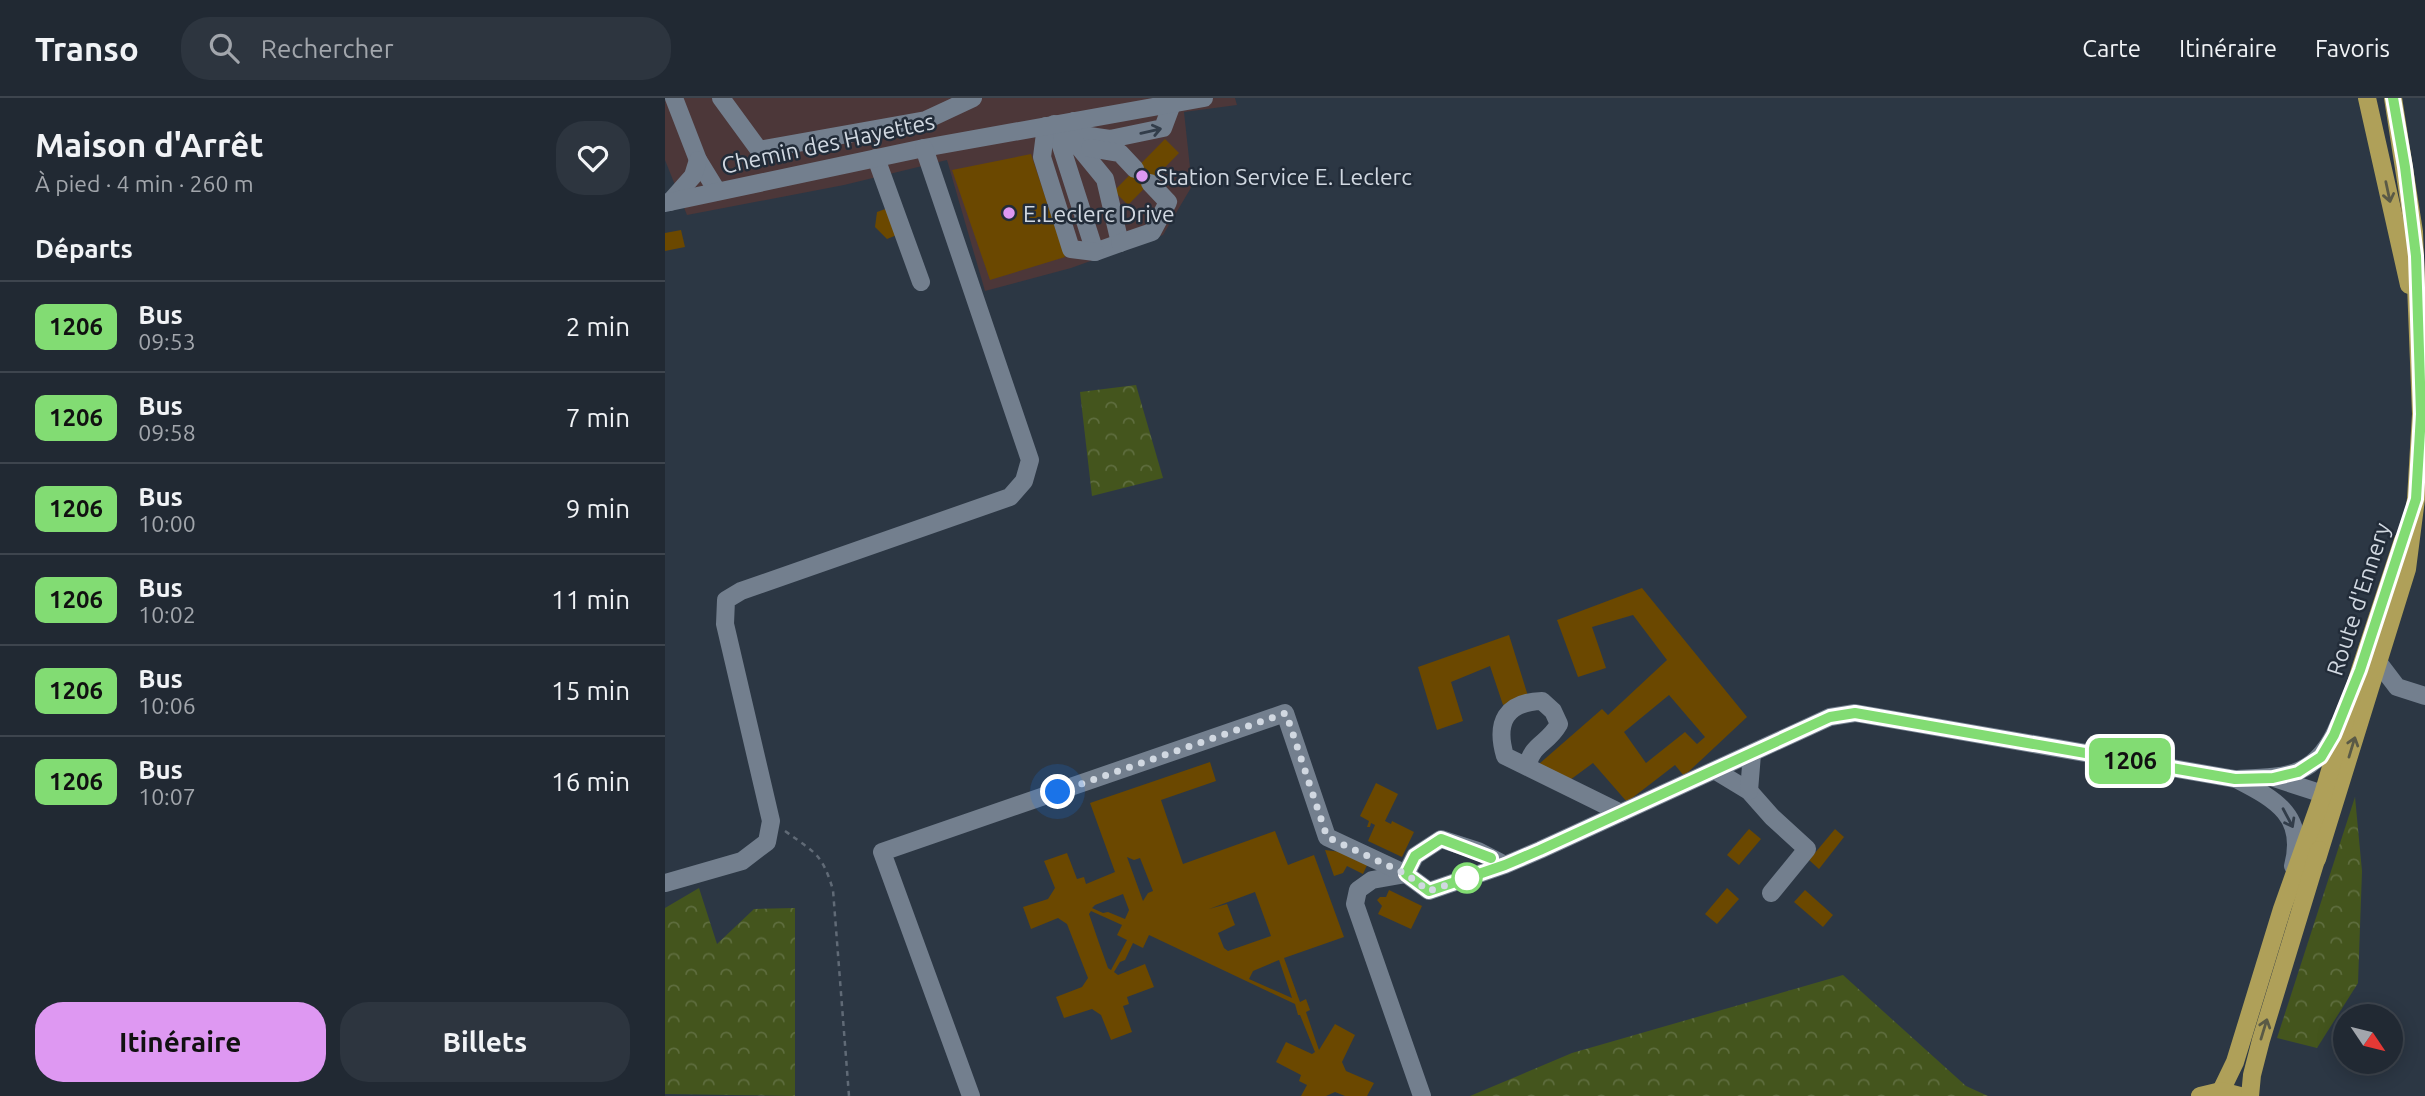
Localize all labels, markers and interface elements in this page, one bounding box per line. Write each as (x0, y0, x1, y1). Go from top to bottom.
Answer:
search box (181, 17, 671, 80)
icon: search (205, 29, 243, 67)
text: Transo (35, 30, 139, 67)
text: Rechercher (261, 34, 394, 63)
text: Carte (2082, 35, 2141, 62)
text: Itinéraire (2179, 35, 2277, 62)
text: Favoris (2315, 35, 2390, 62)
street label: Chemin des Hayettes (719, 108, 937, 178)
button: heart (556, 121, 630, 195)
one-way arrow (1139, 123, 1162, 137)
text: Maison d'Arrêt (35, 126, 263, 163)
place label: Station Service E. Leclerc (1156, 164, 1412, 189)
marker: Station Service E. Leclerc (1134, 168, 1150, 184)
text: À pied · 4 min · 260 m (35, 171, 254, 196)
one-way arrow (2382, 180, 2395, 203)
place label: E.Leclerc Drive (1023, 201, 1175, 226)
marker: E.Leclerc Drive (1001, 205, 1017, 221)
text: Départs (35, 234, 133, 263)
text: Bus (138, 300, 183, 329)
text: 2 min (566, 312, 630, 341)
text: 1206 (49, 313, 103, 340)
text: 09:53 (138, 329, 196, 354)
text: Bus (138, 391, 183, 420)
text: 7 min (566, 403, 630, 432)
text: 1206 (49, 404, 103, 431)
text: 09:58 (138, 420, 196, 445)
text: Bus (138, 482, 183, 511)
text: 9 min (566, 494, 630, 523)
text: 1206 (49, 495, 103, 522)
text: 10:00 (138, 511, 196, 536)
street label: Route d'Ennery (2322, 520, 2394, 678)
text: Bus (138, 573, 183, 602)
text: 11 min (551, 585, 630, 614)
text: 1206 (49, 586, 103, 613)
text: 10:02 (138, 602, 196, 627)
text: Bus (138, 664, 183, 693)
text: 15 min (551, 676, 630, 705)
text: 1206 (49, 677, 103, 704)
text: 10:06 (138, 693, 196, 718)
one-way arrow (2346, 736, 2359, 758)
line badge: 1206 (2081, 738, 2179, 784)
text: 1206 (2103, 747, 2157, 774)
text: Bus (138, 755, 183, 784)
text: 16 min (551, 767, 630, 796)
text: 1206 (49, 768, 103, 795)
your location (1040, 774, 1075, 809)
text: 10:07 (138, 784, 196, 809)
one-way arrow (2282, 807, 2296, 828)
unlabelled marker (1452, 863, 1482, 893)
button: Itinéraire (35, 1002, 326, 1082)
button: Billets (340, 1002, 630, 1082)
north arrow (2333, 1004, 2403, 1074)
map controls (2333, 1004, 2403, 1074)
one-way arrow (2259, 1019, 2271, 1041)

